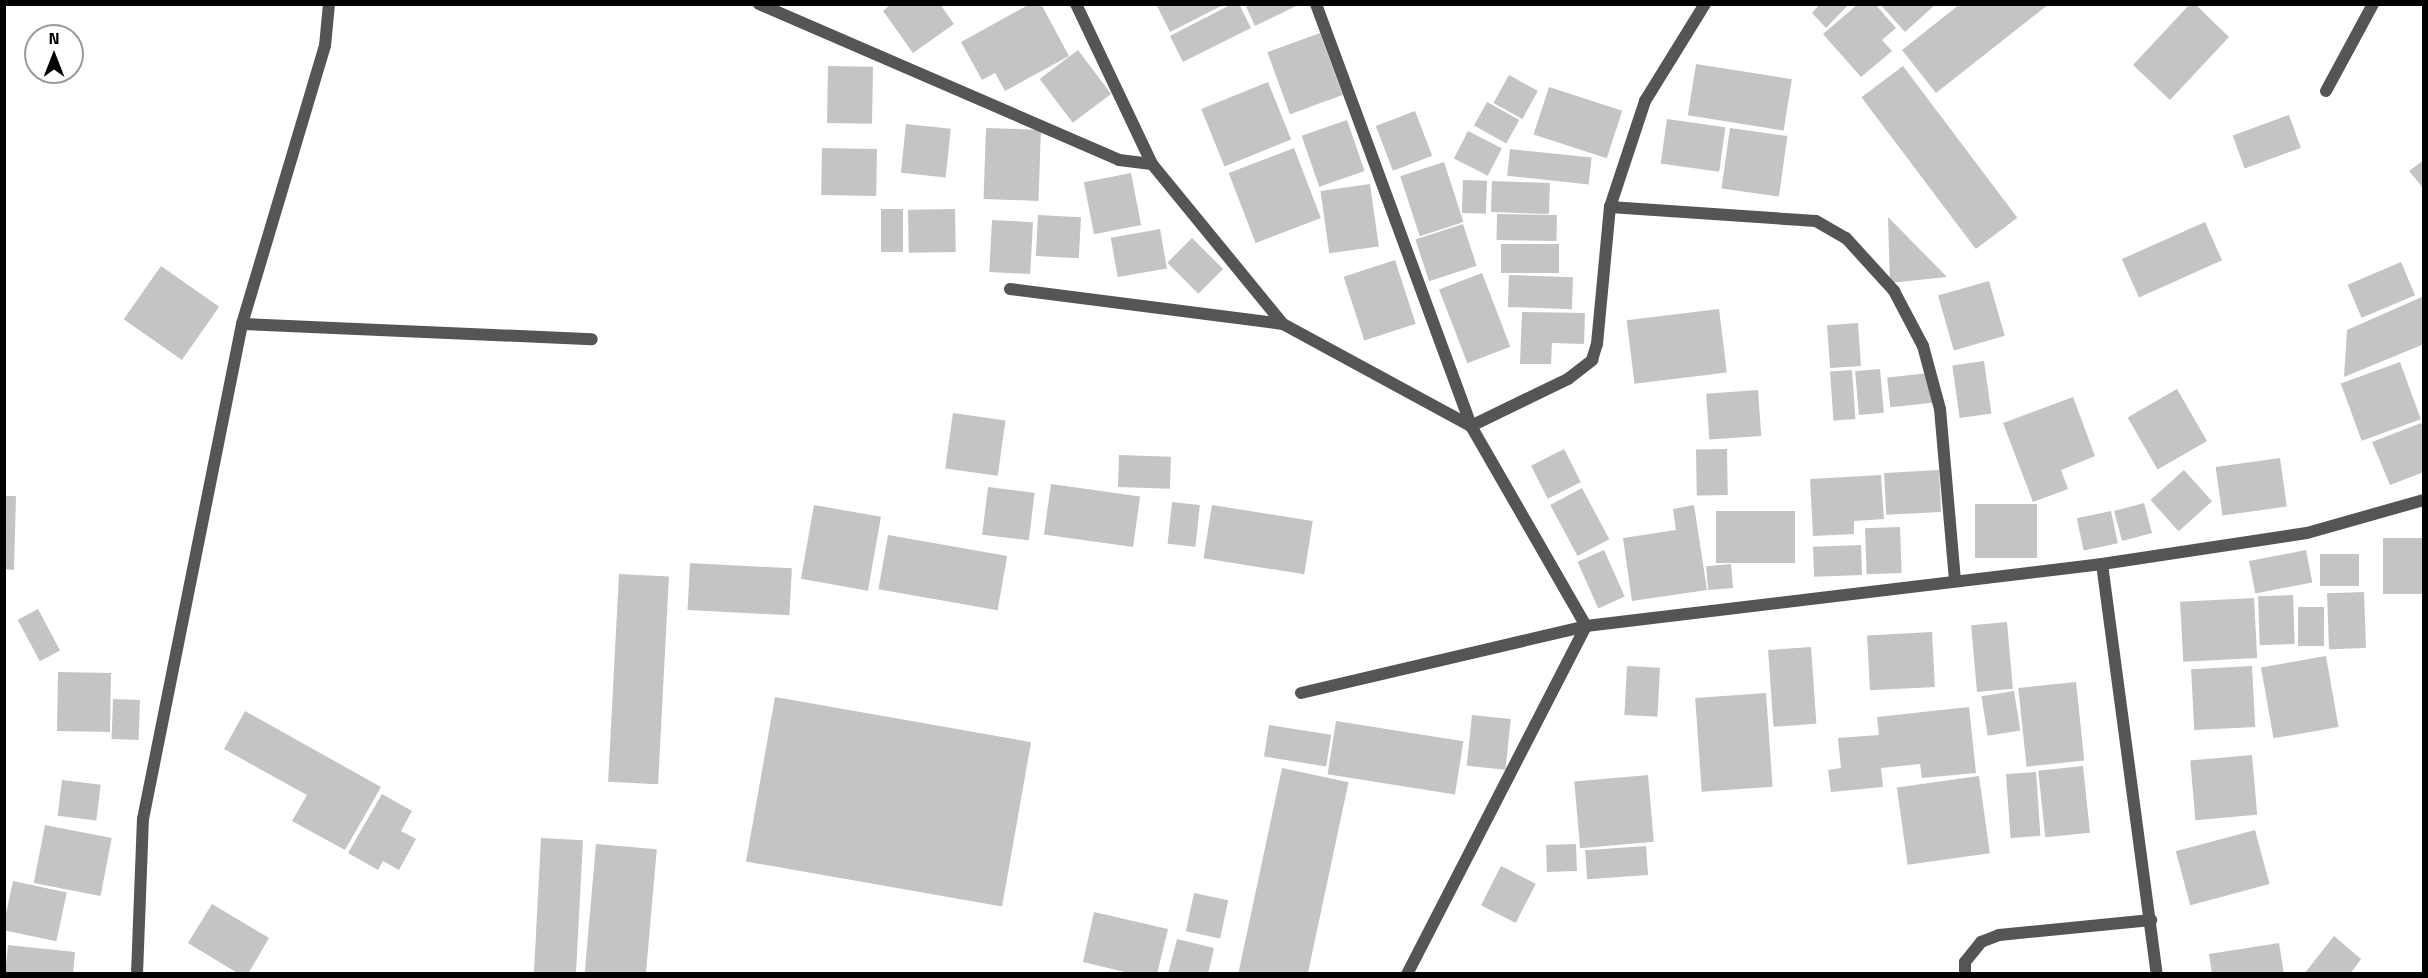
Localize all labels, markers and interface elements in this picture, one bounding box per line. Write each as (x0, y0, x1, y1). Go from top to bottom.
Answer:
north arrow (24, 24, 84, 84)
text: N (48, 26, 60, 50)

